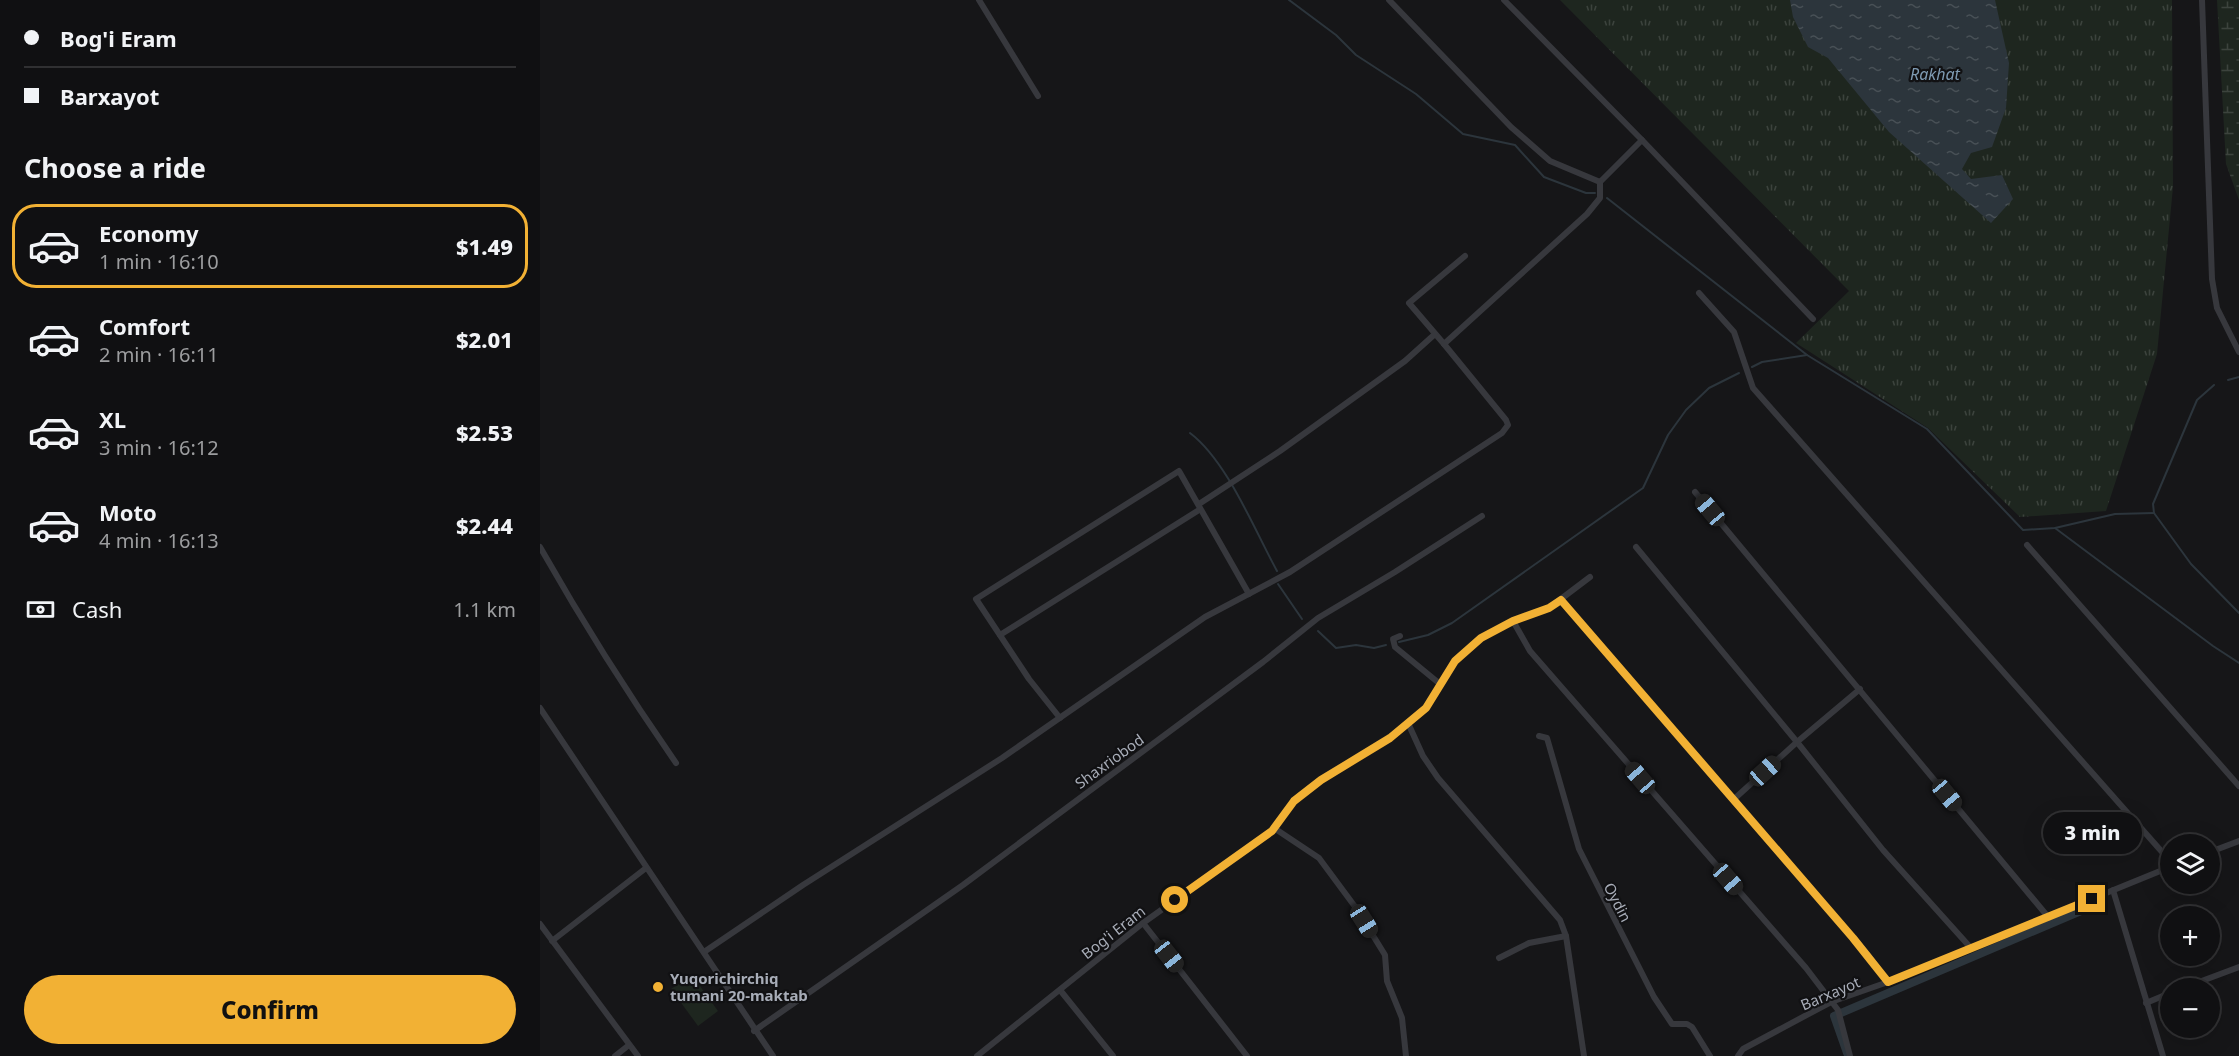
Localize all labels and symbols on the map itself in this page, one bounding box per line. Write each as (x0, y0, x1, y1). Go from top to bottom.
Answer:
water label: Rakhat (1910, 63, 1961, 85)
car (1692, 490, 1728, 530)
street label: Shaxriobod (1071, 729, 1147, 793)
car (1746, 752, 1784, 790)
car (1621, 759, 1659, 797)
car (1929, 775, 1965, 815)
callout: 3 min (2042, 812, 2142, 854)
car (1709, 860, 1747, 898)
street label: Oydin (1600, 879, 1636, 925)
route end (2078, 885, 2105, 912)
route start (1161, 886, 1188, 913)
street label: Bog'i Eram (1077, 901, 1149, 963)
car (1347, 901, 1381, 941)
car (1151, 936, 1187, 976)
place label: Yuqorichirchiq tumani 20-maktab (670, 968, 808, 1005)
street label: Barxayot (1797, 971, 1863, 1014)
marker: Yuqorichirchiq tumani 20-maktab (651, 980, 665, 994)

